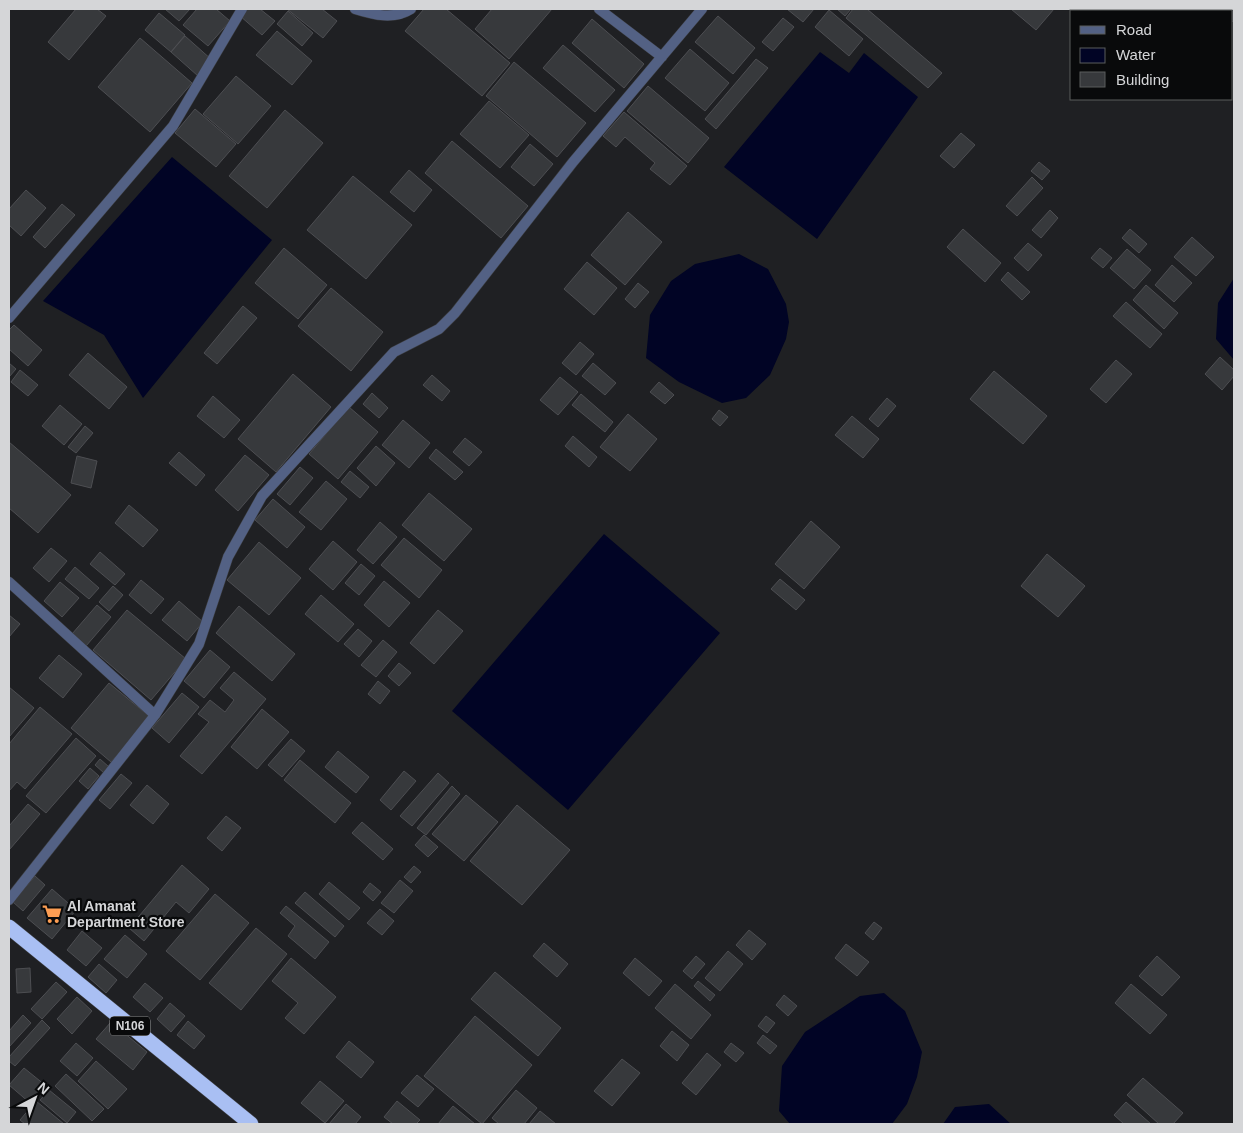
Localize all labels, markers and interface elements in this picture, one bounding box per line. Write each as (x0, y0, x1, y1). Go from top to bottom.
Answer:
legend (1070, 10, 1233, 100)
text: Road (1116, 21, 1152, 38)
text: Water (1116, 46, 1155, 63)
text: Building (1116, 71, 1169, 88)
place label: Al Amanat Department Store (67, 898, 185, 930)
supermarket icon: Al Amanat Department Store (41, 903, 63, 925)
road number: N106 (110, 1016, 150, 1036)
north arrow (10, 1073, 60, 1123)
text: N (34, 1079, 53, 1098)

